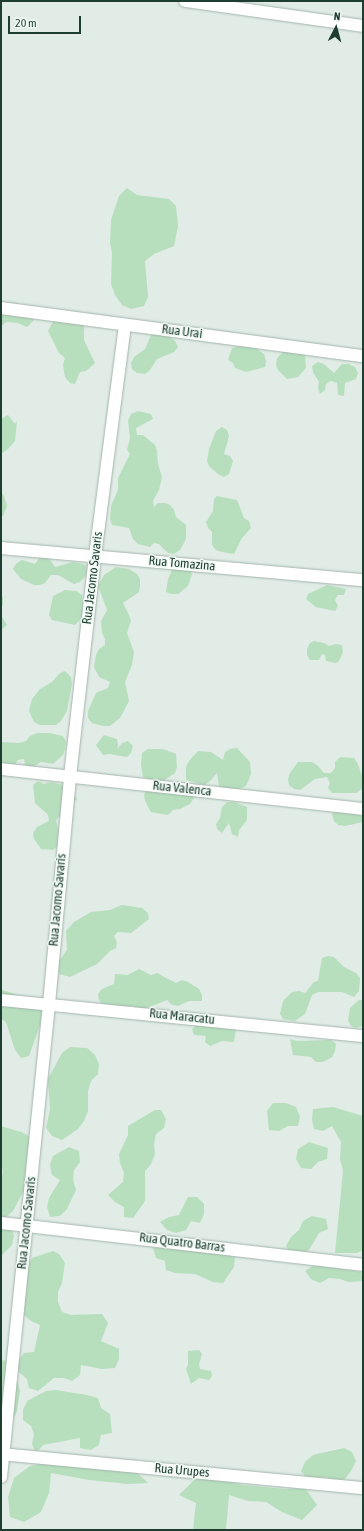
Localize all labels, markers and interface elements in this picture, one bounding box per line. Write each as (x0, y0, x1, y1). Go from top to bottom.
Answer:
scale bar (10, 8, 83, 34)
north arrow (316, 8, 356, 48)
text: N (333, 10, 341, 22)
text: 20 m (15, 16, 37, 30)
street label: Rua Urai (161, 322, 203, 342)
street label: Rua Jacomo Savaris (80, 531, 106, 625)
street label: Rua Tomazina (148, 553, 216, 575)
street label: Rua Valenca (152, 778, 212, 800)
street label: Rua Jacomo Savaris (46, 853, 70, 947)
street label: Rua Maracatu (148, 1006, 216, 1028)
street label: Rua Jacomo Savaris (14, 1176, 40, 1270)
street label: Rua Quatro Barras (138, 1230, 226, 1256)
street label: Rua Urupes (154, 1461, 210, 1481)

